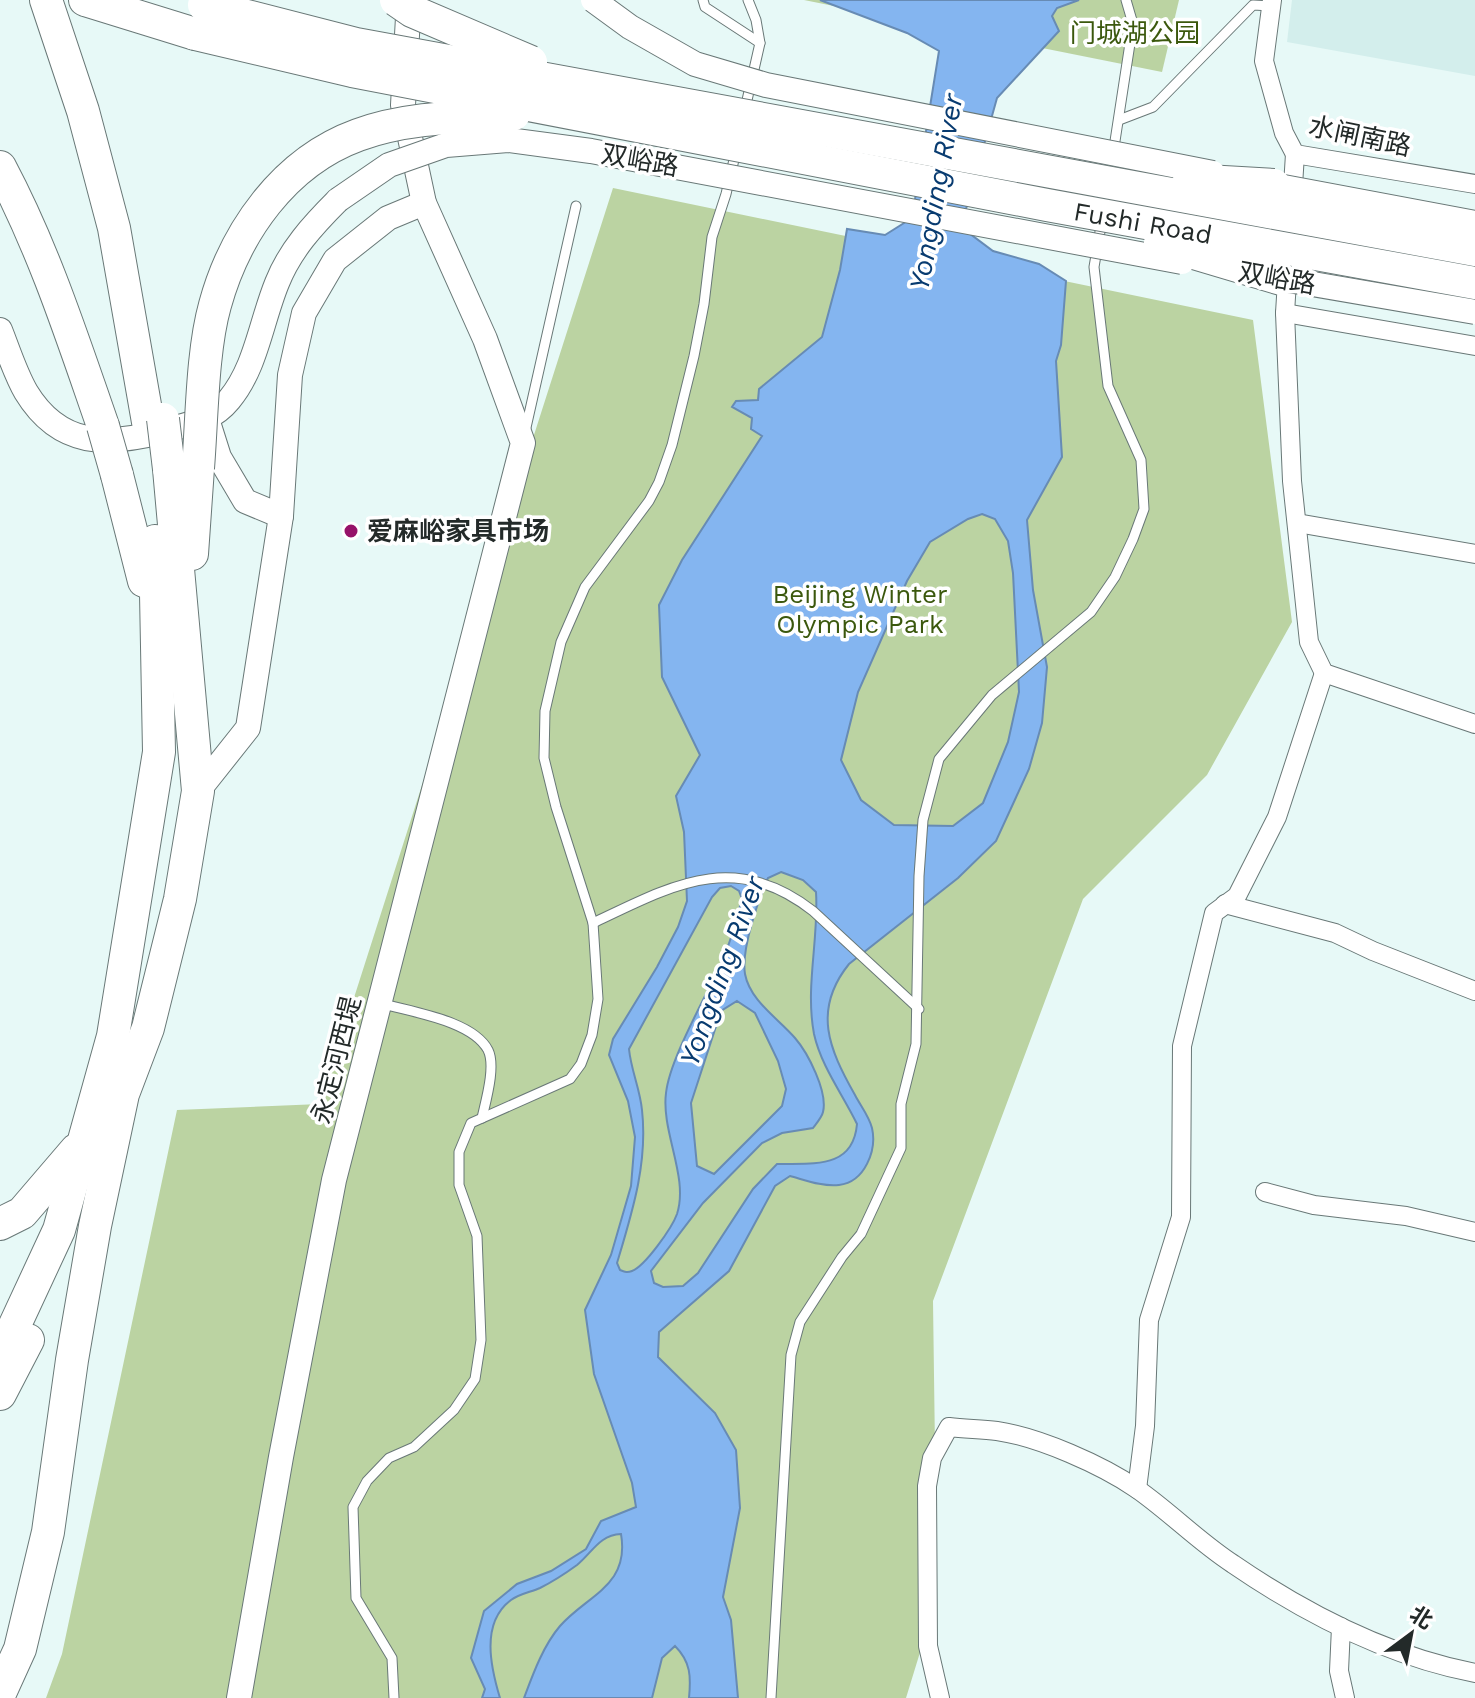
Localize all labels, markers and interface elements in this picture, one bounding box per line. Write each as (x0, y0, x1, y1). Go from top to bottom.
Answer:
park label: 门城湖公园 (1070, 18, 1200, 48)
water label: Yongding River (902, 90, 970, 293)
street label: 水闸南路 (1306, 111, 1414, 161)
street label: 双峪路 (599, 138, 681, 182)
street label: Fushi Road (1072, 196, 1214, 250)
street label: 双峪路 (1236, 256, 1318, 300)
place label: 爱麻峪家具市场 (367, 516, 549, 546)
marker: 爱麻峪家具市场 (342, 522, 360, 540)
park label: Beijing Winter Olympic Park (772, 579, 948, 639)
water label: Yongding River (672, 871, 772, 1070)
street label: 永定河西堤 (306, 993, 366, 1127)
north arrow (1371, 1594, 1451, 1674)
text: 北 (1405, 1601, 1437, 1634)

